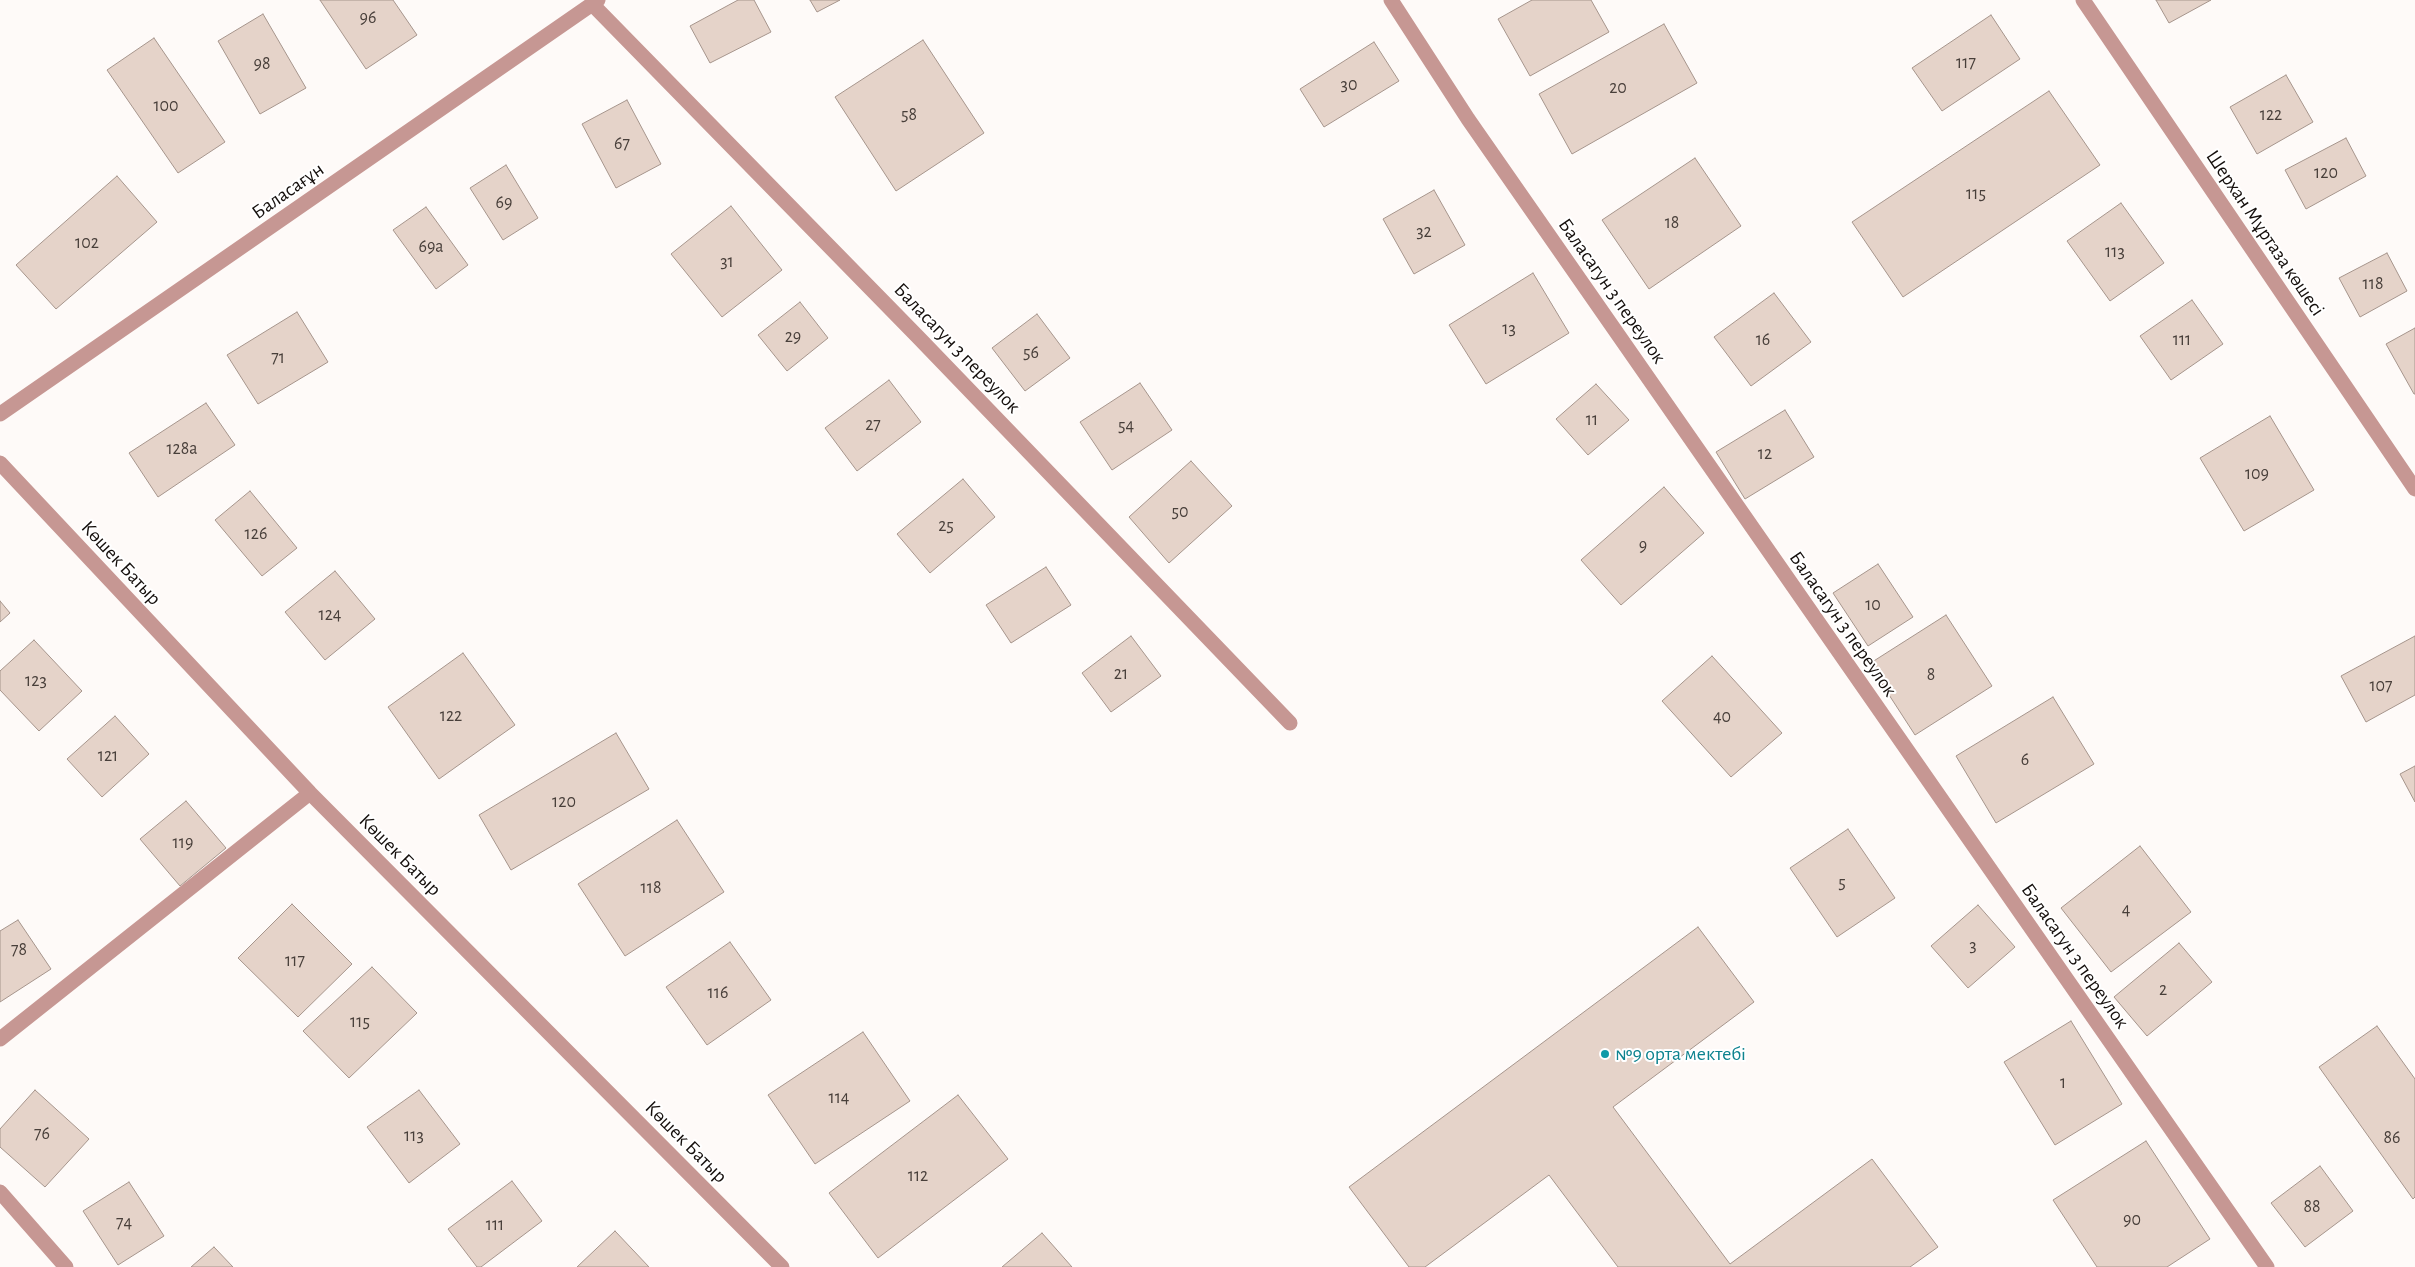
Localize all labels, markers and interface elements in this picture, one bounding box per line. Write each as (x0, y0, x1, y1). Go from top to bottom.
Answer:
house number: 96 (360, 7, 376, 29)
house number: 117 (1956, 52, 1976, 74)
house number: 98 (254, 53, 270, 75)
house number: 30 (1341, 74, 1357, 96)
house number: 20 (1609, 77, 1627, 99)
house number: 100 (153, 95, 179, 117)
house number: 58 (901, 104, 917, 126)
house number: 122 (2260, 104, 2282, 126)
house number: 67 (614, 133, 630, 155)
street label: Шерхан Мұртаза көшесі (2200, 145, 2330, 321)
street label: Баласағұн (247, 157, 329, 225)
house number: 120 (2314, 162, 2338, 184)
house number: 115 (1966, 183, 1986, 205)
house number: 69 (496, 192, 512, 214)
house number: 18 (1665, 212, 1679, 234)
street label: Баласагун 3 переулок (1553, 214, 1671, 368)
house number: 32 (1416, 221, 1432, 243)
house number: 102 (75, 232, 99, 254)
house number: 69а (418, 236, 444, 258)
house number: 113 (2105, 241, 2125, 263)
house number: 31 (720, 251, 734, 273)
house number: 118 (2363, 273, 2383, 295)
street label: Баласагун 3 переулок (889, 278, 1025, 418)
house number: 13 (1502, 318, 1516, 340)
house number: 29 (785, 326, 801, 348)
house number: 16 (1756, 329, 1770, 351)
house number: 111 (2173, 329, 2191, 351)
house number: 56 (1023, 342, 1039, 364)
house number: 71 (271, 347, 285, 369)
house number: 11 (1586, 409, 1598, 431)
house number: 27 (865, 414, 881, 436)
house number: 54 (1118, 415, 1134, 437)
house number: 128а (166, 438, 198, 460)
house number: 12 (1758, 443, 1772, 465)
house number: 109 (2245, 463, 2269, 485)
house number: 50 (1171, 501, 1189, 523)
house number: 25 (938, 515, 954, 537)
street label: Көшек Батыр (76, 516, 166, 610)
house number: 126 (245, 523, 267, 545)
house number: 9 (1639, 535, 1647, 557)
street label: Баласагун 3 переулок (1784, 547, 1902, 701)
house number: 10 (1865, 594, 1881, 616)
house number: 124 (318, 604, 342, 626)
house number: 21 (1114, 663, 1128, 685)
house number: 8 (1927, 664, 1935, 686)
house number: 123 (25, 670, 47, 692)
house number: 107 (2369, 675, 2393, 697)
house number: 122 (440, 705, 462, 727)
house number: 40 (1713, 706, 1731, 728)
house number: 121 (98, 745, 118, 767)
house number: 6 (2021, 749, 2029, 771)
house number: 120 (552, 791, 576, 813)
street label: Көшек Батыр (354, 809, 446, 901)
house number: 119 (173, 832, 193, 854)
house number: 5 (1838, 872, 1846, 894)
house number: 118 (641, 877, 661, 899)
street label: Баласагун 3 переулок (2016, 879, 2134, 1033)
house number: 4 (2122, 899, 2130, 921)
house number: 3 (1969, 935, 1977, 957)
house number: 78 (11, 939, 27, 961)
house number: 117 (285, 950, 305, 972)
house number: 2 (2159, 979, 2167, 1001)
house number: 116 (708, 982, 728, 1004)
house number: 115 (350, 1011, 370, 1033)
place label: №9 орта мектебі (1615, 1042, 1746, 1066)
marker: №9 орта мектебі (1599, 1048, 1611, 1060)
house number: 1 (2060, 1072, 2066, 1094)
house number: 114 (828, 1087, 850, 1109)
street label: Көшек Батыр (640, 1096, 732, 1188)
house number: 76 (34, 1123, 50, 1145)
house number: 113 (404, 1125, 424, 1147)
house number: 86 (2384, 1127, 2400, 1149)
house number: 112 (908, 1165, 928, 1187)
house number: 88 (2303, 1196, 2321, 1218)
house number: 90 (2123, 1209, 2141, 1231)
house number: 74 (116, 1212, 132, 1234)
house number: 111 (486, 1214, 504, 1236)

